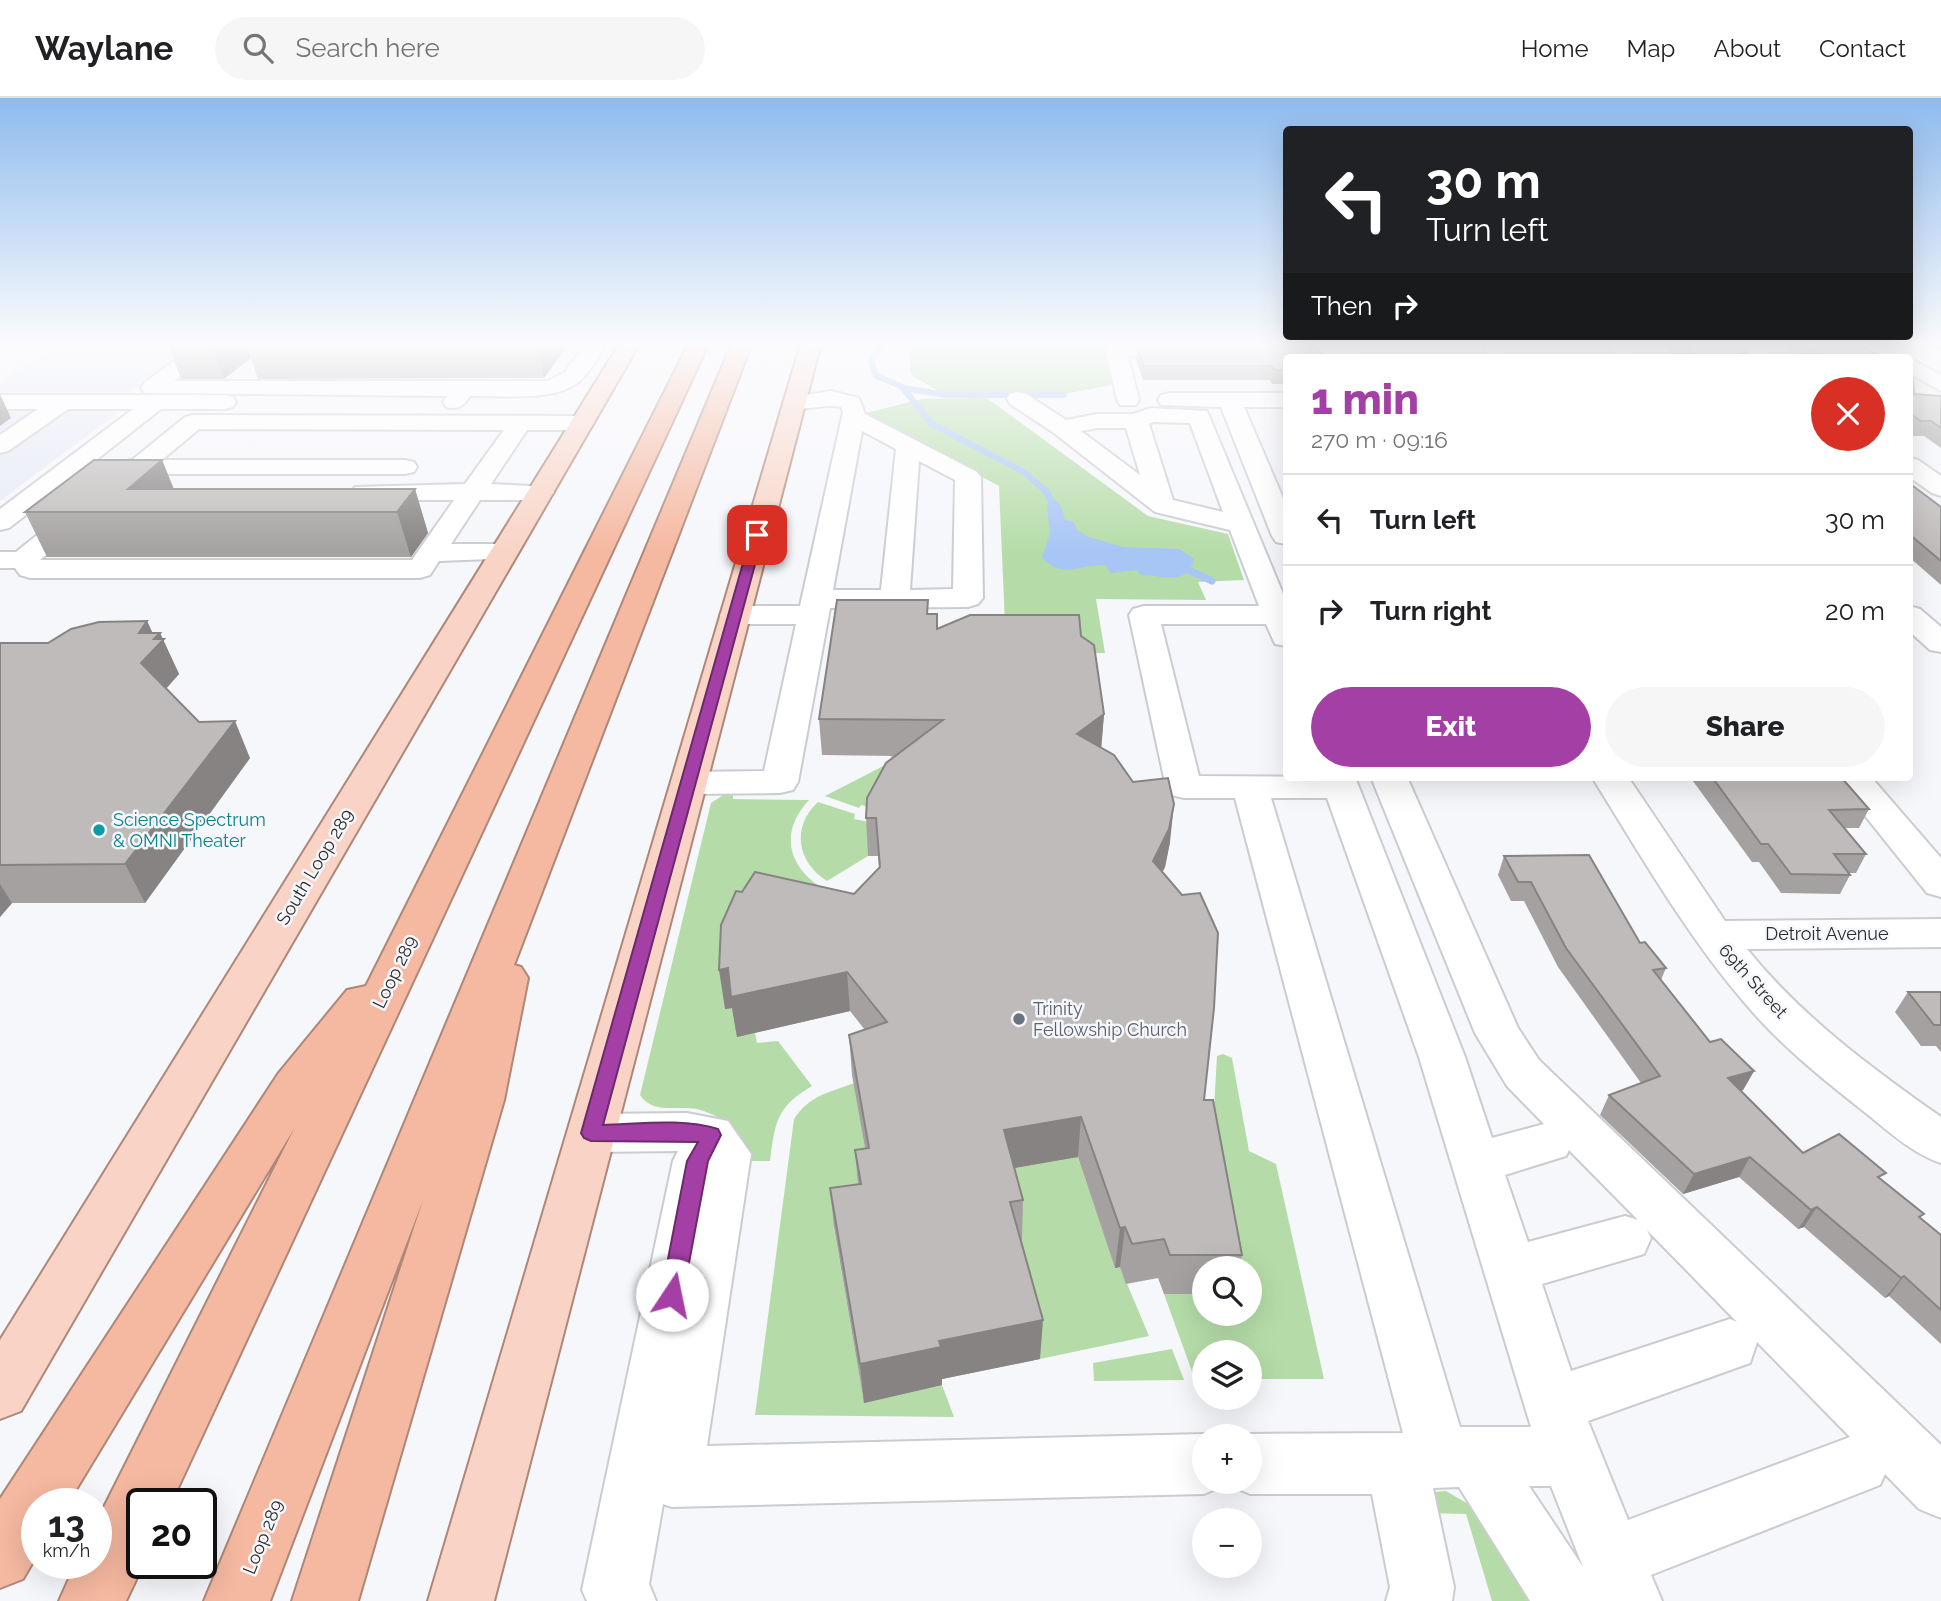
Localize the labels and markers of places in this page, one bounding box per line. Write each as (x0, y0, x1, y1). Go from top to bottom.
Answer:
pin (727, 505, 787, 565)
place label: Science Spectrum & OMNI Theater (113, 809, 266, 851)
marker: Science Spectrum & OMNI Theater (91, 822, 107, 838)
place label: Trinity Fellowship Church (1033, 998, 1187, 1040)
marker: Trinity Fellowship Church (1011, 1011, 1027, 1027)

